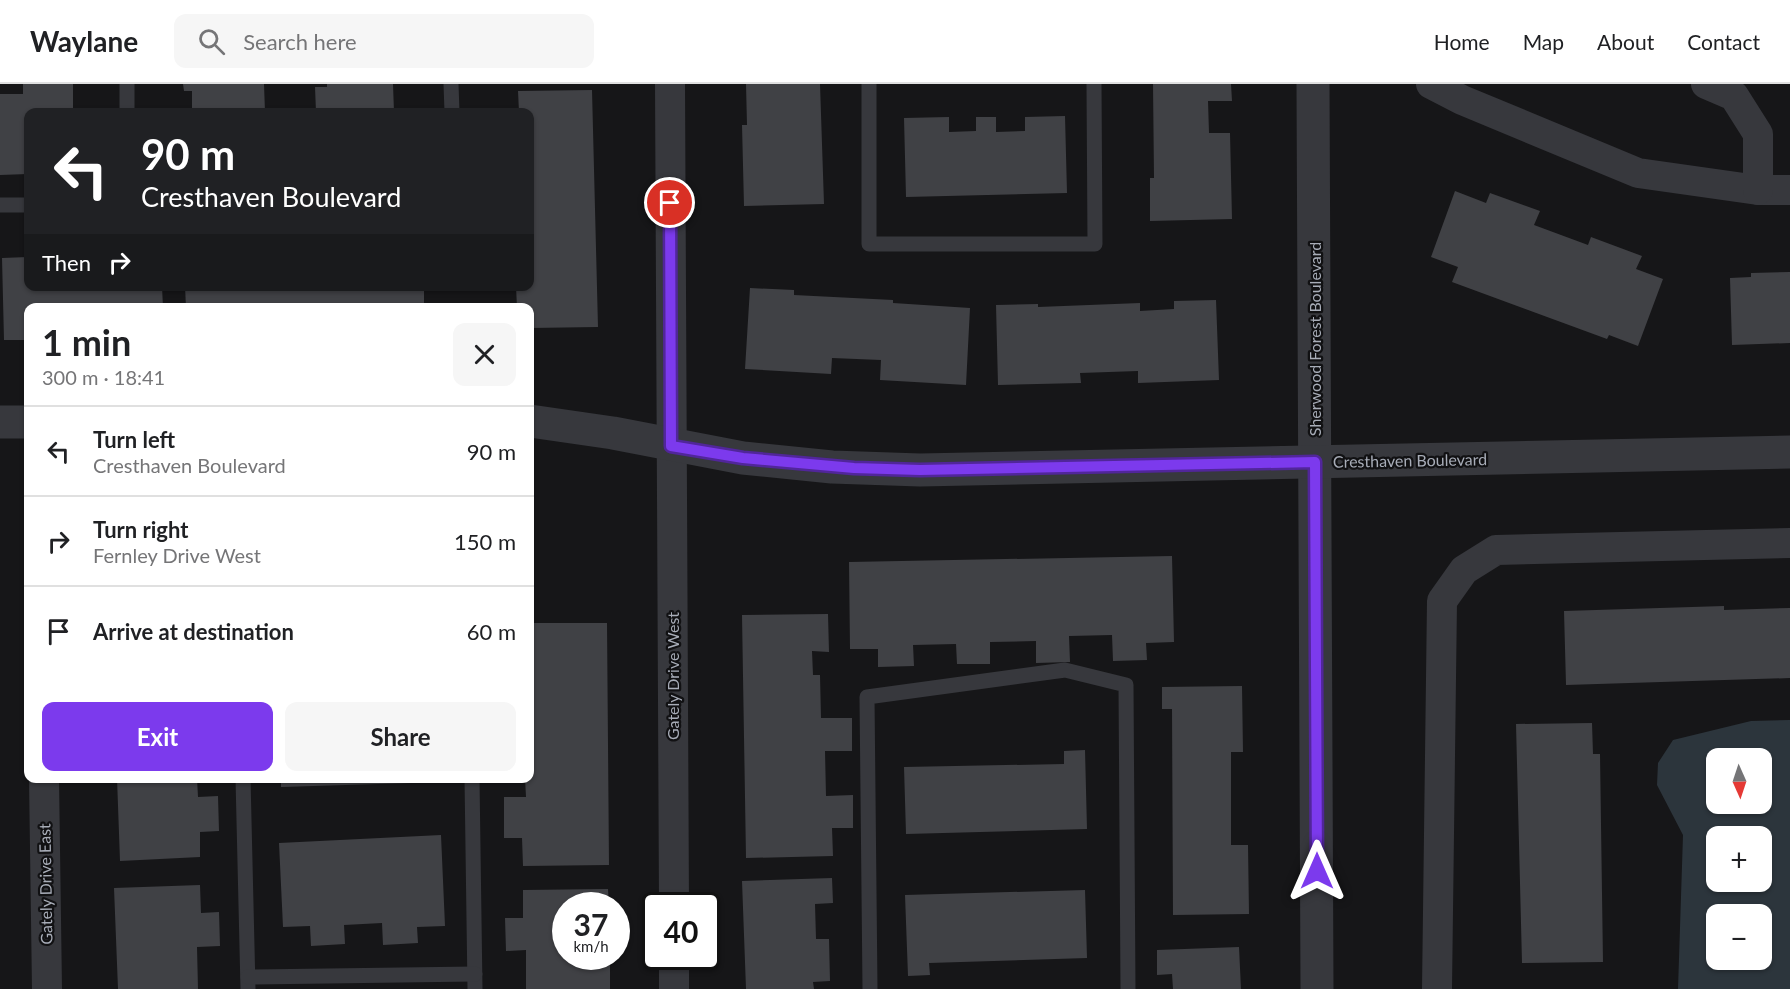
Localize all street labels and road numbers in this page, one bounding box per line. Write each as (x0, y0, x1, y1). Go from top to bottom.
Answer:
street label: Sherwood Forest Boulevard (1305, 242, 1324, 436)
street label: Cresthaven Boulevard (1333, 449, 1487, 471)
street label: Gately Drive West (663, 612, 682, 740)
street label: Gately Drive East (34, 823, 56, 945)

